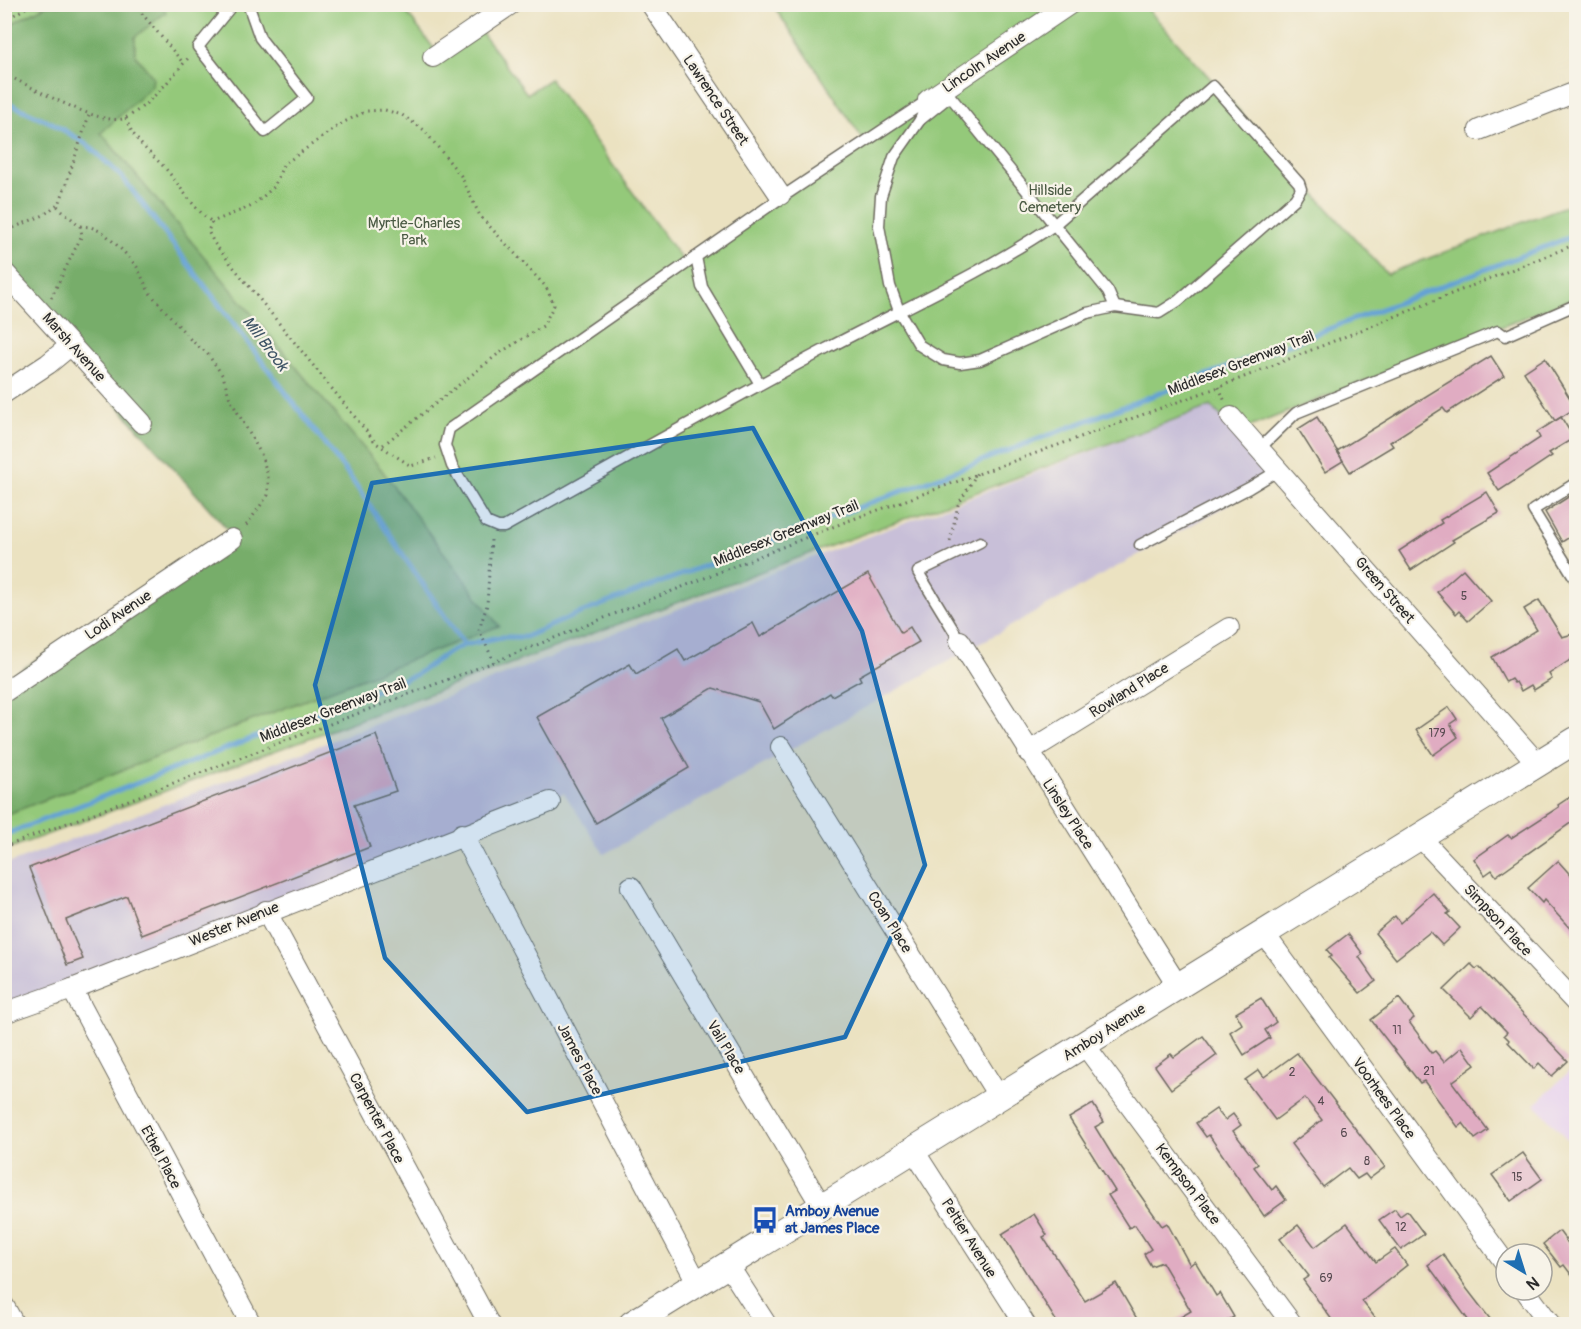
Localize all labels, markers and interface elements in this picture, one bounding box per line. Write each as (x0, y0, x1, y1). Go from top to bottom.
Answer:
street label: Lincoln Avenue (939, 27, 1030, 97)
street label: Lawrence Street (678, 51, 753, 150)
park label: Hillside Cemetery (1019, 181, 1082, 217)
park label: Myrtle-Charles Park (368, 214, 460, 250)
street label: Marsh Avenue (38, 309, 110, 386)
water label: Mill Brook (238, 312, 293, 376)
street label: Middlesex Greenway Trail (1165, 327, 1317, 400)
street label: Middlesex Greenway Trail (711, 496, 862, 571)
street label: Green Street (1351, 553, 1419, 628)
street label: Lodi Avenue (81, 586, 156, 645)
house number: 5 (1461, 589, 1467, 604)
street label: Rowland Place (1086, 658, 1173, 722)
street label: Middlesex Greenway Trail (257, 674, 409, 747)
house number: 179 (1428, 726, 1446, 741)
street label: Linsley Place (1038, 775, 1098, 854)
street label: Simpson Place (1459, 880, 1536, 961)
street label: Coan Place (863, 888, 916, 957)
street label: Wester Avenue (187, 898, 282, 951)
street label: Amboy Avenue (1059, 999, 1150, 1065)
street label: Vail Place (702, 1017, 749, 1078)
street label: James Place (553, 1020, 607, 1099)
house number: 11 (1392, 1023, 1402, 1038)
street label: Voorhees Place (1348, 1054, 1420, 1143)
house number: 21 (1423, 1064, 1435, 1079)
house number: 2 (1289, 1065, 1296, 1080)
street label: Carpenter Place (345, 1070, 409, 1167)
house number: 4 (1318, 1094, 1325, 1109)
street label: Ethel Place (136, 1122, 185, 1193)
house number: 6 (1341, 1126, 1348, 1141)
street label: Kempson Place (1151, 1140, 1225, 1229)
house number: 8 (1364, 1154, 1370, 1169)
house number: 15 (1511, 1170, 1523, 1185)
street label: Peltier Avenue (937, 1195, 1001, 1282)
place label: Amboy Avenue at James Place (785, 1202, 880, 1238)
bus stop icon: Amboy Avenue at James Place (750, 1205, 780, 1235)
house number: 12 (1395, 1220, 1407, 1235)
north arrow (1494, 1242, 1554, 1302)
house number: 69 (1319, 1271, 1333, 1286)
text: N (1522, 1272, 1543, 1294)

